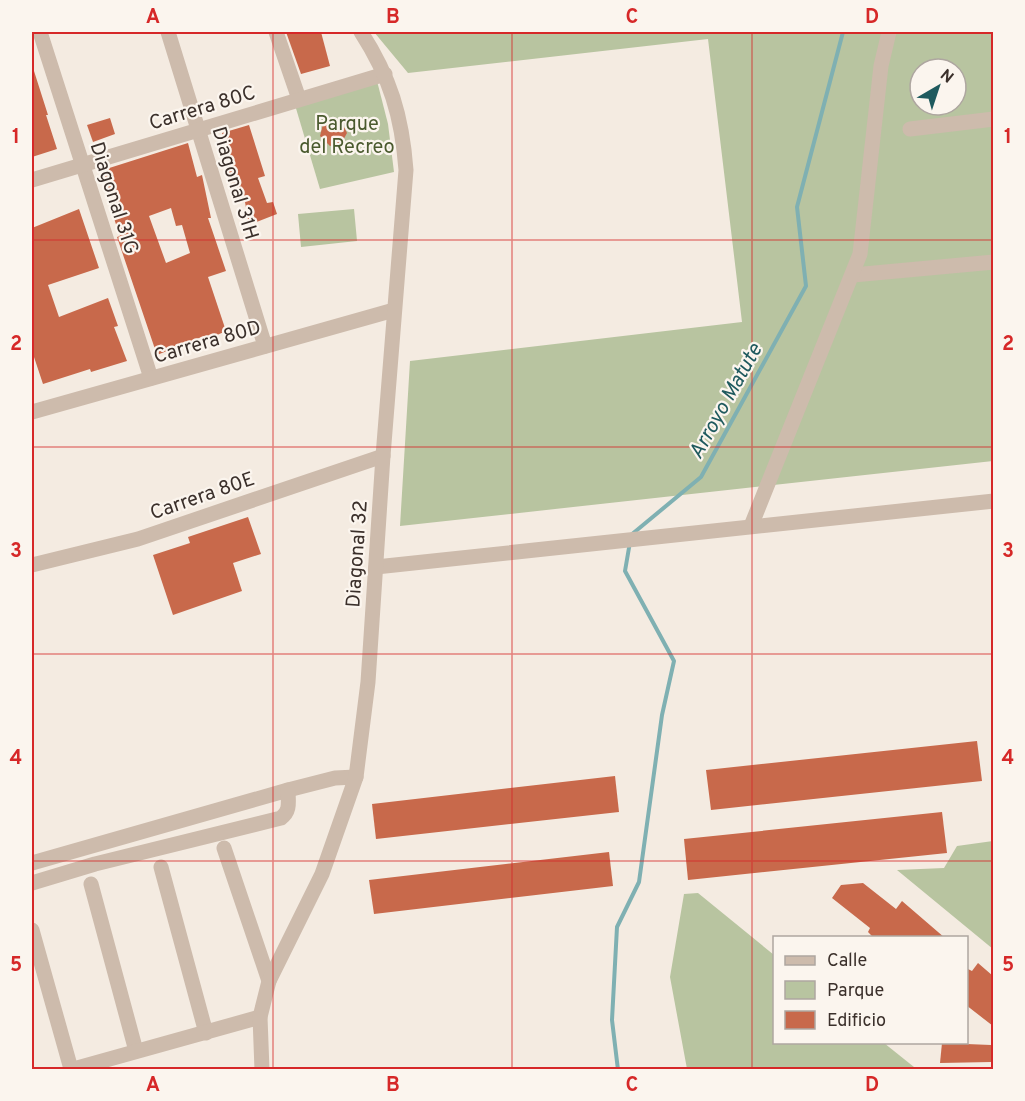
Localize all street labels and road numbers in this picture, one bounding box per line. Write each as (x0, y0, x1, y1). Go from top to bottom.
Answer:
street label: Carrera 80C (146, 80, 259, 137)
street label: Diagonal 31H (205, 124, 264, 243)
street label: Diagonal 31G (83, 139, 144, 258)
street label: Carrera 80D (151, 315, 264, 371)
street label: Carrera 80E (147, 467, 258, 527)
street label: Diagonal 32 (341, 500, 375, 609)

